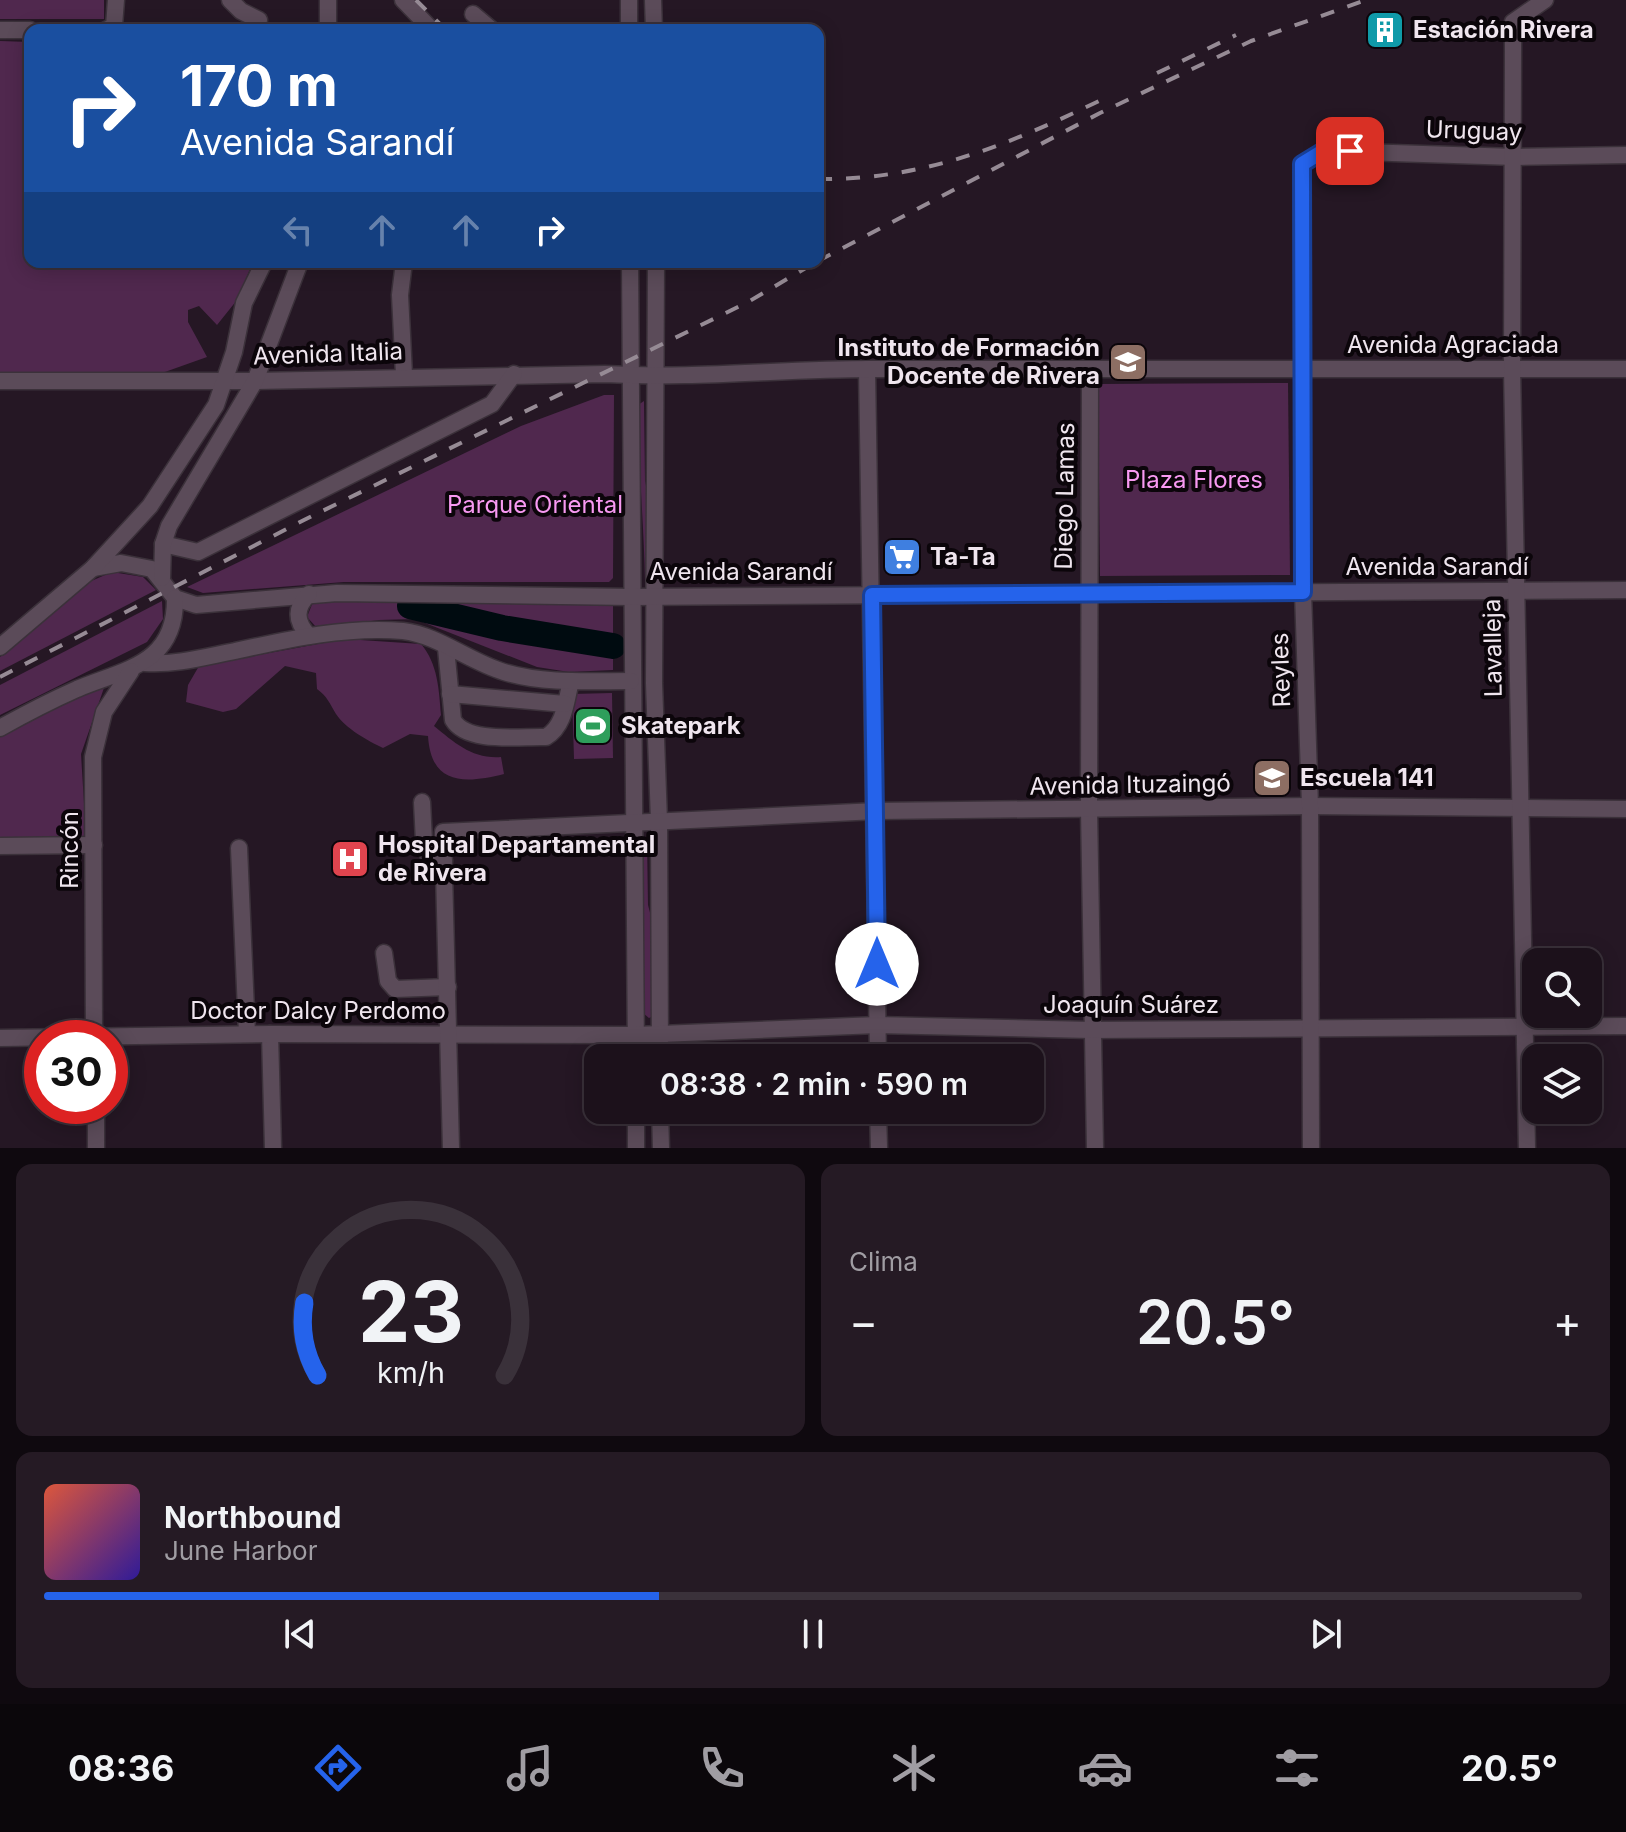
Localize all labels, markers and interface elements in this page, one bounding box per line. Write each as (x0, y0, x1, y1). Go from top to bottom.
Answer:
building icon: Estación Rivera (1364, 9, 1406, 51)
place label: Estación Rivera (1413, 15, 1594, 44)
text: 170 m (180, 52, 338, 120)
icon: right (48, 56, 152, 160)
street label: Uruguay (1425, 114, 1523, 147)
pin (1316, 117, 1384, 185)
text: Avenida Sarandí (180, 120, 454, 164)
icon: arrive (1328, 129, 1372, 173)
icon: left (276, 208, 320, 252)
icon: ahead (360, 208, 404, 252)
icon: ahead (444, 208, 488, 252)
icon: right (528, 208, 572, 252)
street label: Avenida Agraciada (1347, 330, 1559, 359)
place label: Instituto de Formación Docente de Rivera (838, 333, 1100, 390)
street label: Avenida Italia (252, 336, 404, 371)
school or university icon: Instituto de Formación Docente de Rivera (1107, 341, 1149, 383)
street label: Diego Lamas (1049, 422, 1080, 570)
park label: Plaza Flores (1125, 465, 1263, 494)
park label: Parque Oriental (447, 490, 623, 519)
supermarket icon: Ta-Ta (881, 536, 923, 578)
place label: Ta-Ta (930, 542, 996, 571)
street label: Avenida Sarandí (1346, 552, 1529, 581)
street label: Avenida Sarandí (650, 557, 833, 586)
street label: Lavalleja (1477, 599, 1508, 697)
street label: Reyles (1265, 632, 1296, 708)
sports icon: Skatepark (572, 705, 614, 747)
place label: Skatepark (621, 711, 741, 740)
school or university icon: Escuela 141 (1251, 757, 1293, 799)
place label: Escuela 141 (1300, 763, 1434, 792)
street label: Avenida Ituzaingó (1029, 768, 1231, 801)
street label: Rincón (55, 811, 84, 889)
place label: Hospital Departamental de Rivera (378, 830, 655, 887)
hospital icon: Hospital Departamental de Rivera (329, 838, 371, 880)
position arrow (835, 922, 919, 1006)
map controls (1522, 948, 1602, 1124)
button: search (1522, 948, 1602, 1028)
street label: Joaquín Suárez (1043, 990, 1219, 1019)
street label: Doctor Dalcy Perdomo (190, 996, 446, 1025)
speed limit sign: 30 (24, 1020, 128, 1124)
button: layers (1522, 1044, 1602, 1124)
text: 08:38 · 2 min · 590 m (660, 1066, 968, 1102)
text: Clima (849, 1246, 918, 1277)
text: 23 (357, 1261, 464, 1362)
text: 20.5° (1136, 1286, 1295, 1358)
text: − (849, 1295, 878, 1349)
text: + (1553, 1295, 1582, 1349)
text: km/h (377, 1355, 444, 1390)
text: Northbound (164, 1499, 341, 1535)
text: June Harbor (164, 1535, 317, 1566)
icon: previous (278, 1612, 322, 1656)
icon: pause (791, 1612, 835, 1656)
icon: next (1304, 1612, 1348, 1656)
icon: directions (310, 1740, 366, 1796)
icon: music (502, 1740, 558, 1796)
icon: phone (694, 1740, 750, 1796)
icon: climate (886, 1740, 942, 1796)
icon: car (1077, 1740, 1133, 1796)
icon: filters (1269, 1740, 1325, 1796)
text: 08:36 (68, 1746, 174, 1790)
text: 20.5° (1461, 1746, 1558, 1790)

